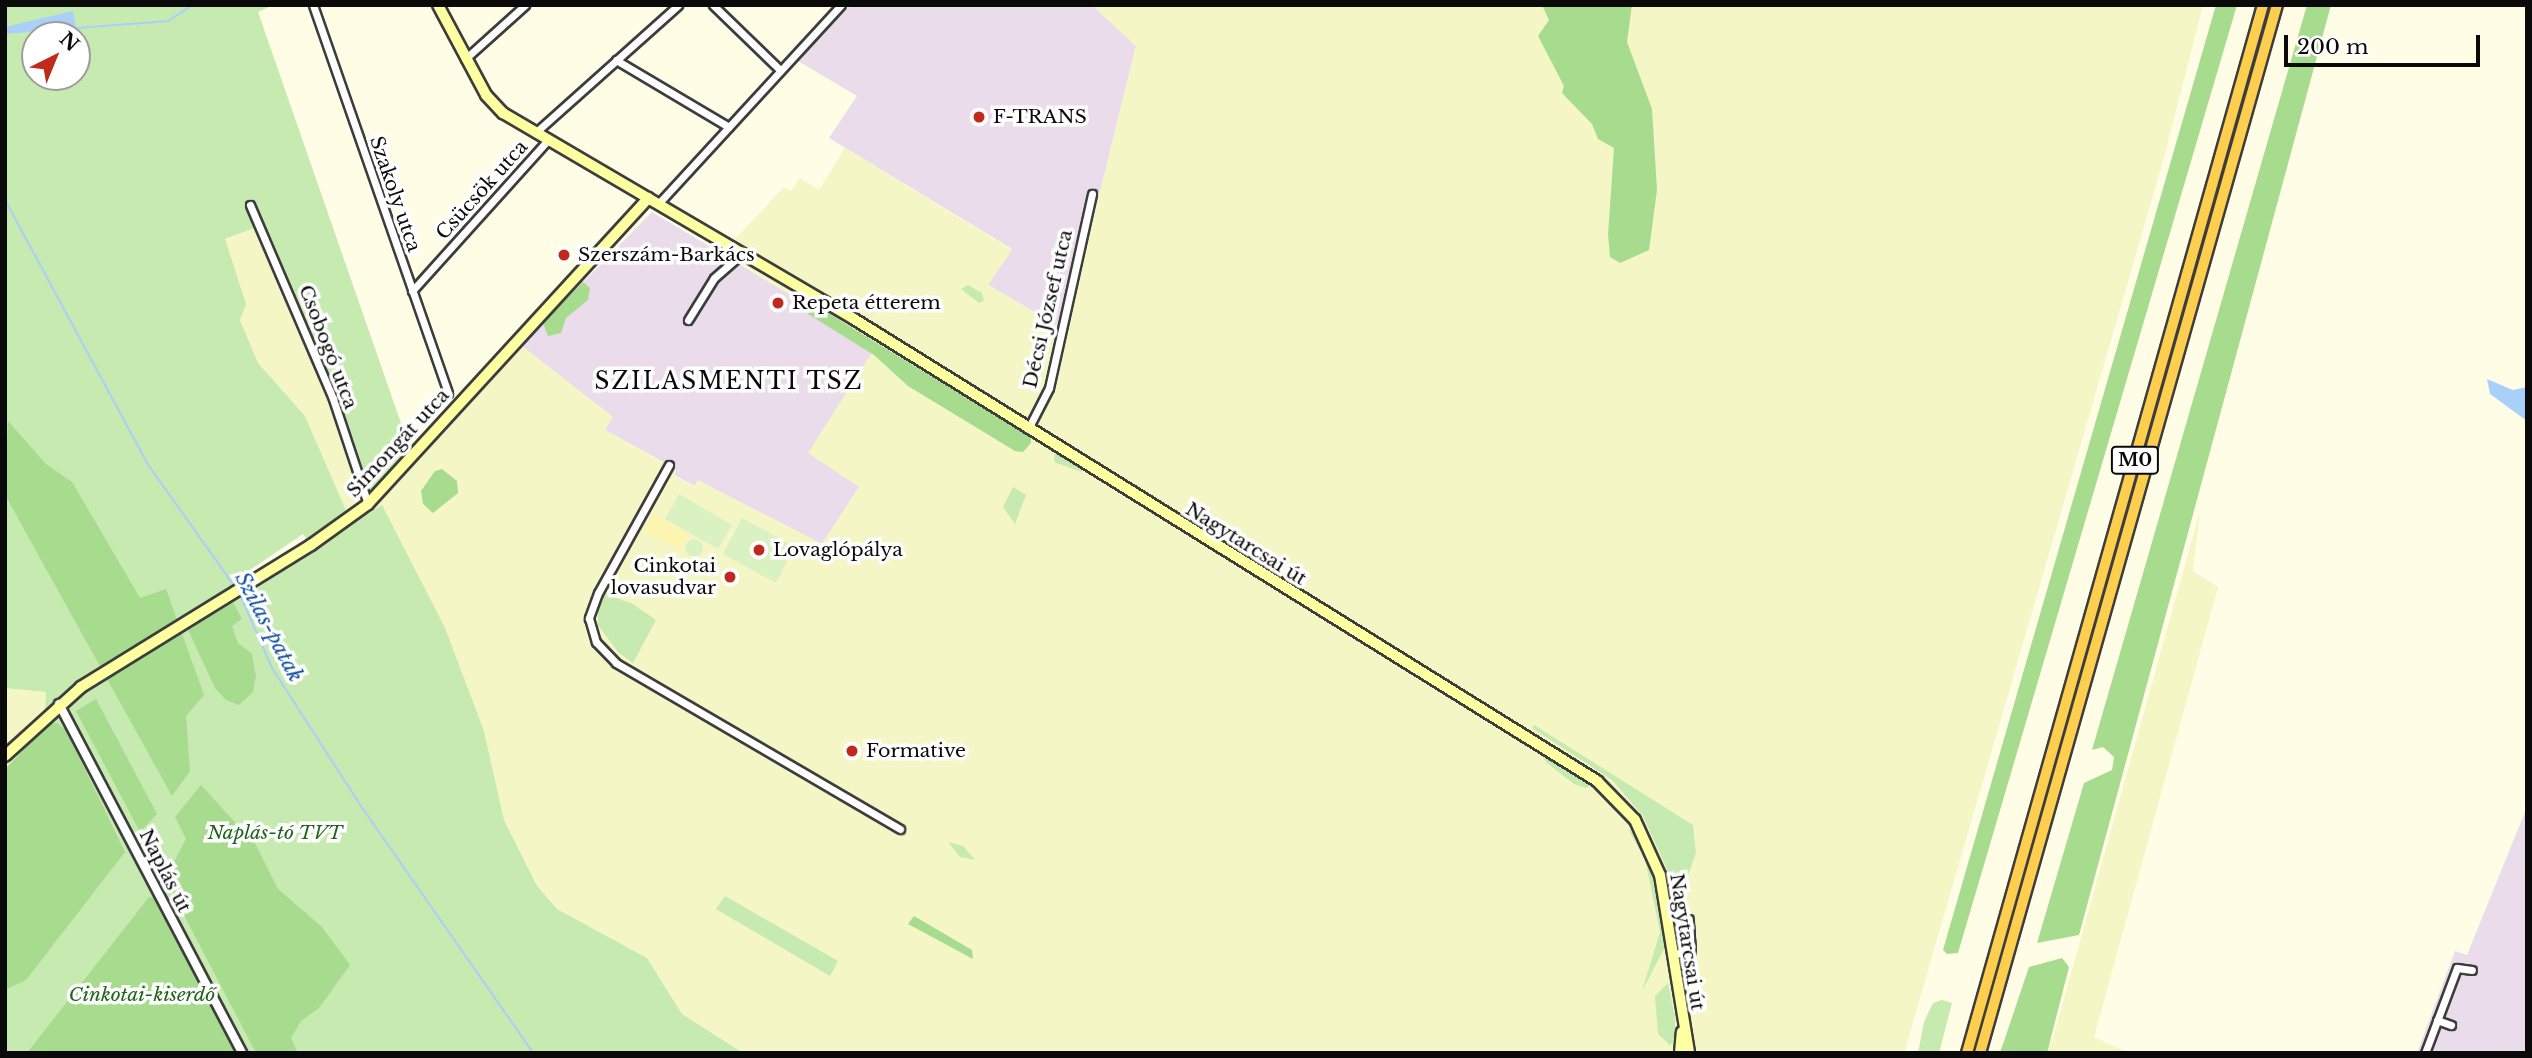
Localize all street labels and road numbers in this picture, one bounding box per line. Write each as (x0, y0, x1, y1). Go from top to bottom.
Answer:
street label: Szakoly utca (365, 133, 425, 255)
street label: Csücsök utca (432, 136, 532, 244)
street label: Décsi József utca (1019, 228, 1077, 390)
street label: Csobogó utca (294, 282, 362, 412)
street label: Simongát utca (342, 384, 454, 502)
road number: M0 (2110, 446, 2160, 474)
street label: Nagytarcsai út (1181, 498, 1311, 590)
street label: Naplás út (134, 825, 196, 917)
street label: Nagytarcsai út (1665, 872, 1709, 1012)

